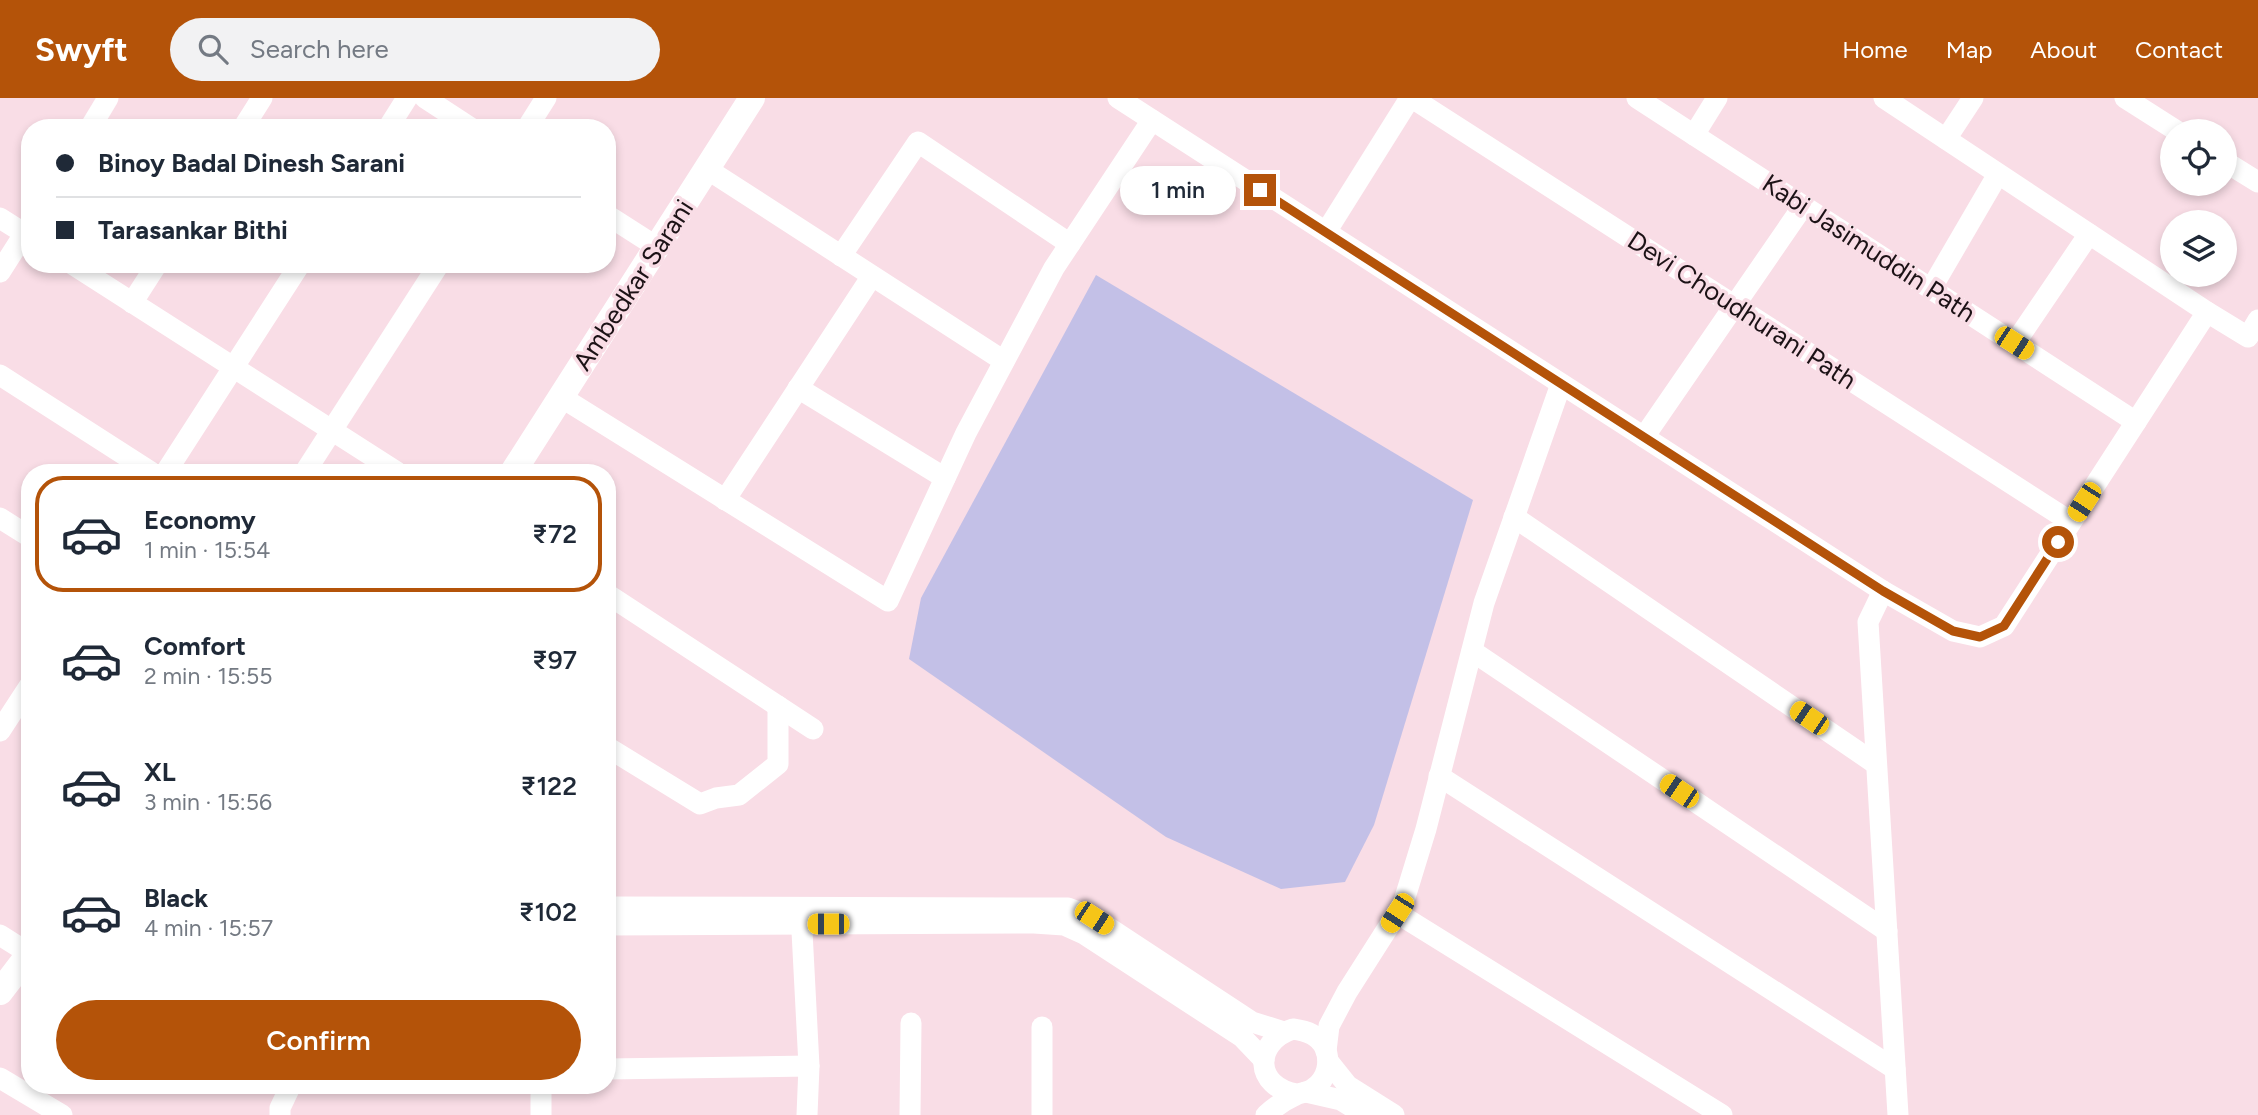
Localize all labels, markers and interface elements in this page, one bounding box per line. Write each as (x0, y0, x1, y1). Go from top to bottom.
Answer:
search box (170, 18, 660, 81)
text: Swyft (35, 30, 128, 69)
icon: search (194, 30, 232, 68)
text: Search here (250, 33, 389, 65)
text: Home (1842, 35, 1908, 64)
text: Map (1946, 35, 1992, 64)
text: About (2030, 35, 2097, 64)
text: Contact (2135, 35, 2223, 64)
map controls (2160, 119, 2237, 287)
button: locate (2160, 119, 2237, 196)
text: Binoy Badal Dinesh Sarani (98, 147, 405, 179)
callout: 1 min (1120, 166, 1236, 214)
street label: Kabi Jasimuddin Path (1756, 167, 1982, 329)
route end (1244, 174, 1276, 206)
text: 1 min (1151, 176, 1205, 204)
street label: Ambedkar Sarani (566, 194, 700, 376)
button: layers (2160, 210, 2237, 287)
text: Tarasankar Bithi (98, 214, 288, 246)
street label: Devi Choudhurani Path (1622, 224, 1862, 396)
car (1991, 323, 2038, 363)
car (2064, 479, 2105, 525)
icon: car (60, 503, 123, 566)
text: Economy (144, 504, 256, 536)
text: ₹72 (532, 518, 577, 550)
route start (2042, 526, 2074, 558)
text: 1 min · 15:54 (144, 536, 270, 564)
icon: car (60, 629, 123, 692)
text: Comfort (144, 630, 246, 662)
text: ₹97 (532, 644, 577, 676)
text: 2 min · 15:55 (144, 662, 272, 690)
car (1786, 698, 1833, 738)
icon: car (60, 755, 123, 818)
text: XL (144, 756, 176, 788)
text: ₹122 (521, 770, 577, 802)
car (1656, 771, 1703, 811)
text: 3 min · 15:56 (144, 788, 272, 816)
icon: car (60, 881, 123, 944)
text: Black (144, 882, 208, 914)
car (1377, 890, 1418, 936)
text: ₹102 (519, 896, 577, 928)
car (1071, 898, 1118, 938)
text: 4 min · 15:57 (144, 914, 273, 942)
car (808, 914, 850, 935)
button: Confirm (56, 1000, 581, 1080)

